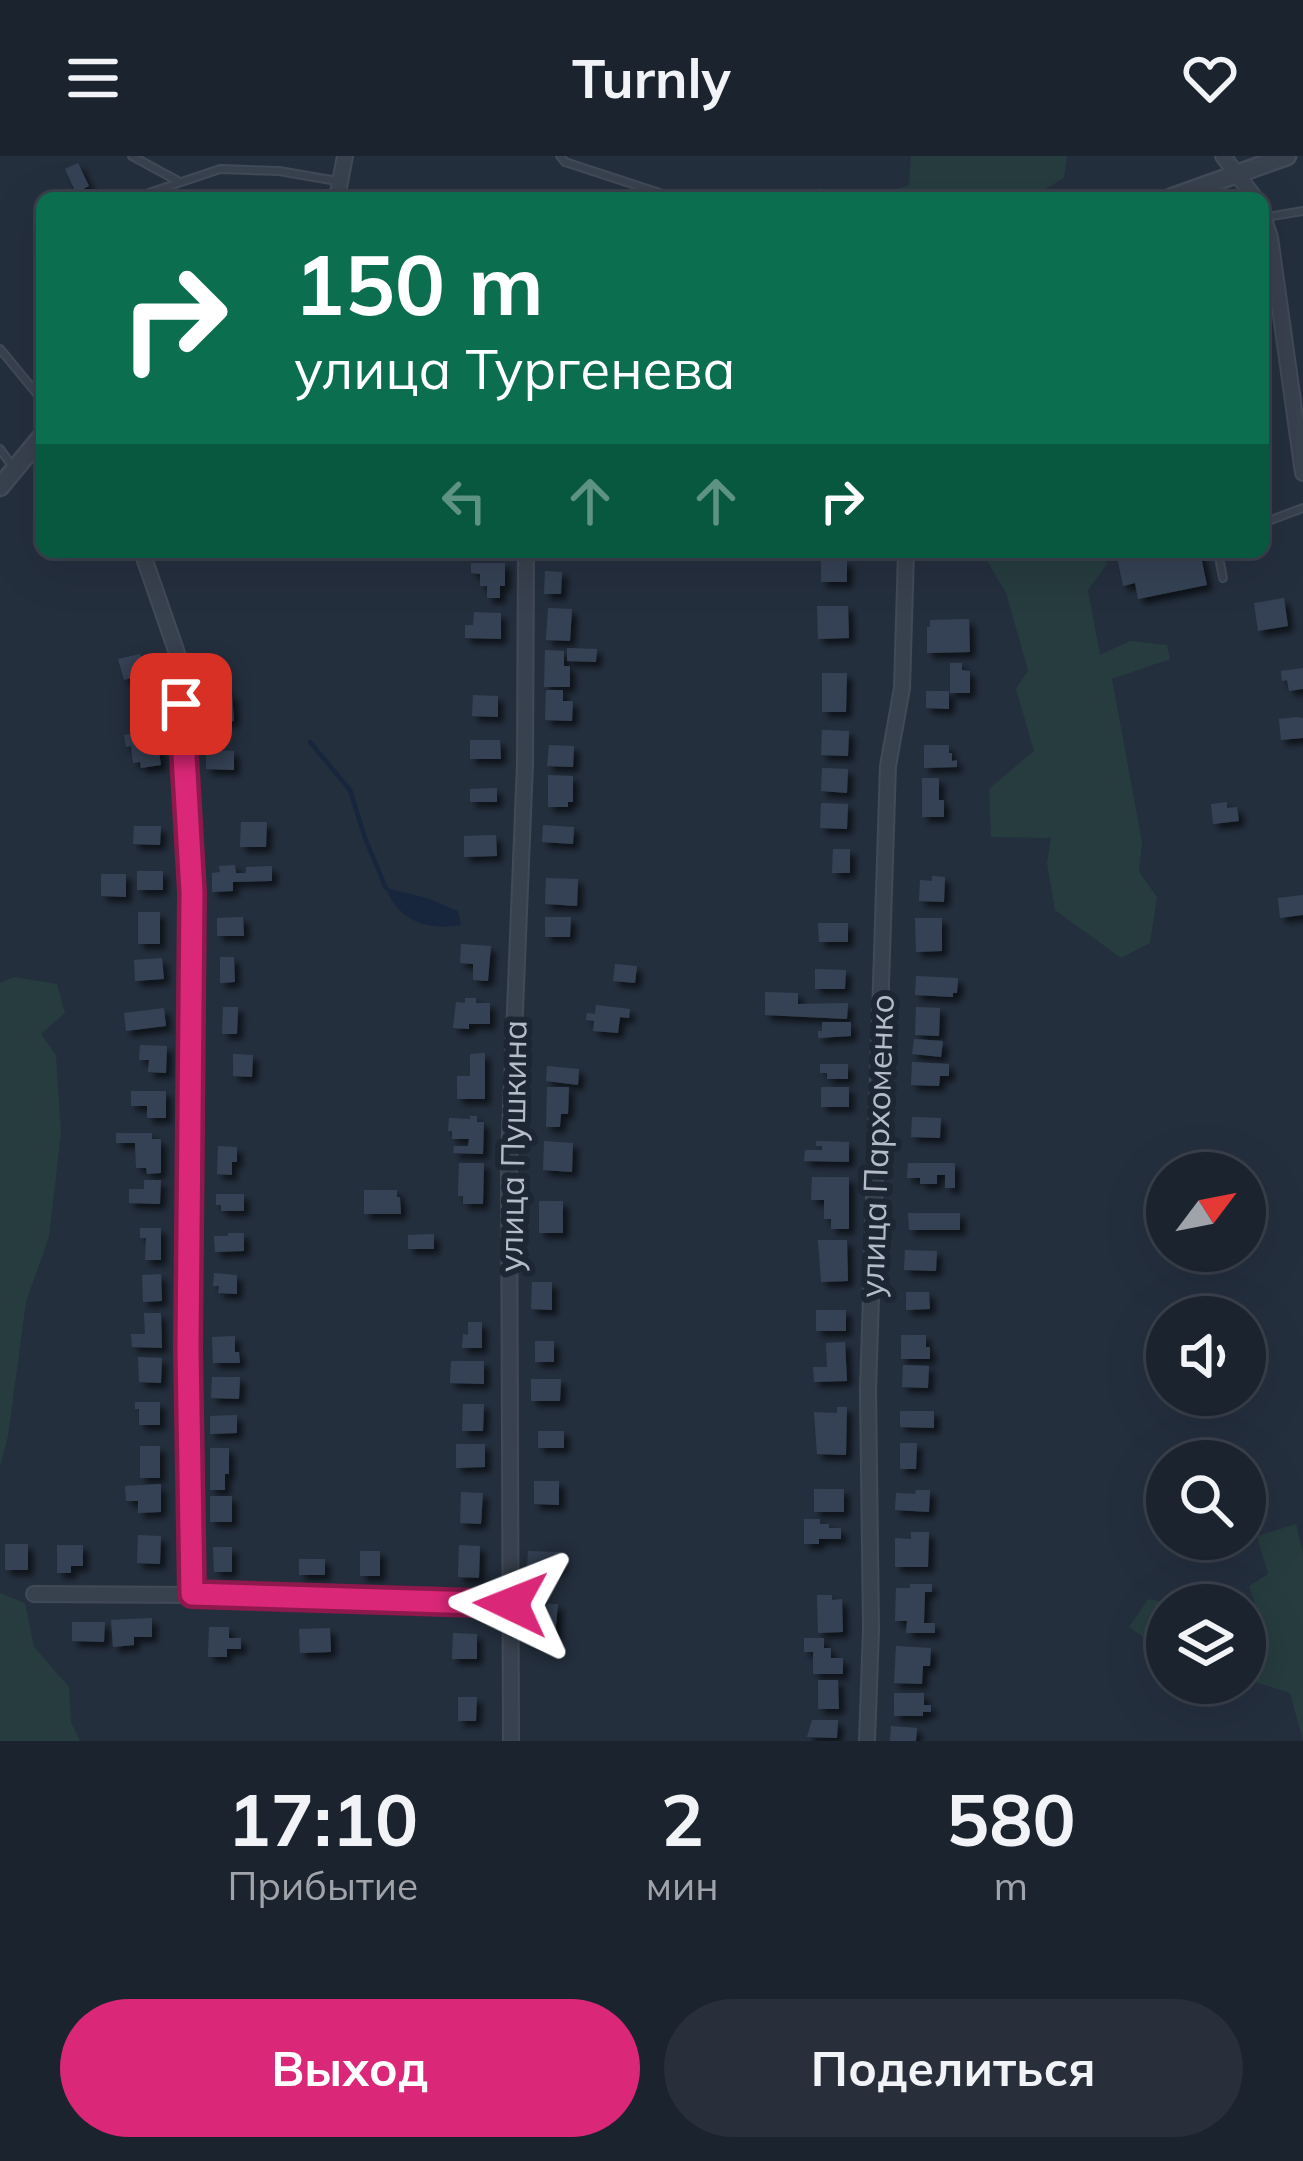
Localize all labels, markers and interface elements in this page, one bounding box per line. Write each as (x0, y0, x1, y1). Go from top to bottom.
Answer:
text: Turnly (572, 44, 731, 112)
icon: menu (60, 45, 126, 111)
icon: heart (1177, 45, 1243, 111)
text: 150 m (294, 231, 544, 336)
icon: right (96, 240, 252, 396)
text: улица Тургенева (294, 335, 736, 403)
icon: left (431, 468, 497, 534)
icon: ahead (557, 468, 623, 534)
icon: ahead (683, 468, 749, 534)
icon: right (809, 468, 875, 534)
pin (130, 653, 232, 755)
icon: arrive (148, 671, 214, 737)
street label: улица Пархоменко (850, 993, 902, 1299)
street label: улица Пушкина (489, 1020, 535, 1272)
north arrow (1146, 1152, 1266, 1272)
map controls (1146, 1152, 1266, 1704)
button: sound (1146, 1296, 1266, 1416)
button: search (1146, 1440, 1266, 1560)
position arrow (448, 1541, 574, 1667)
button: layers (1146, 1584, 1266, 1704)
text: 17:10 (228, 1774, 418, 1864)
text: 2 (661, 1774, 704, 1864)
text: 580 (946, 1774, 1076, 1864)
text: Прибытие (227, 1861, 418, 1910)
text: мин (646, 1861, 719, 1910)
text: m (994, 1861, 1028, 1910)
button: Выход (60, 1999, 640, 2137)
button: Поделиться (664, 1999, 1243, 2137)

